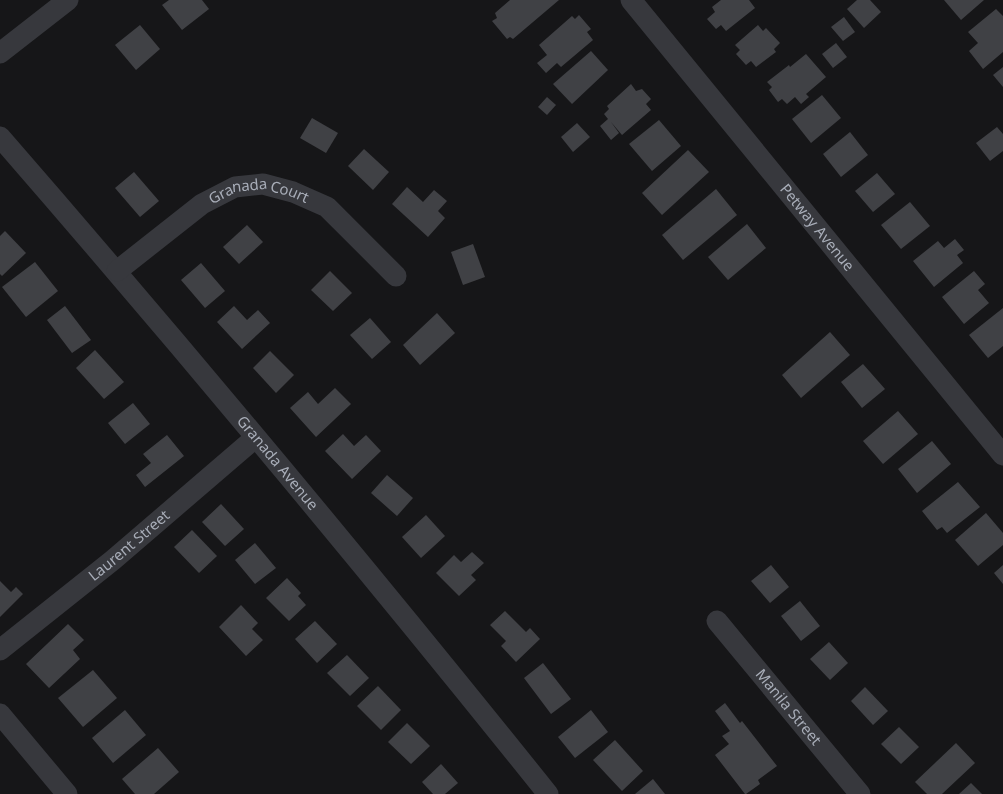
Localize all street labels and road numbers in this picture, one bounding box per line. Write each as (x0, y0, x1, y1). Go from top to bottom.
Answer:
street label: Granada Court (205, 173, 313, 208)
street label: Petway Avenue (776, 179, 860, 275)
street label: Granada Avenue (233, 411, 323, 514)
street label: Laurent Street (84, 504, 174, 585)
street label: Manila Street (752, 664, 827, 749)

